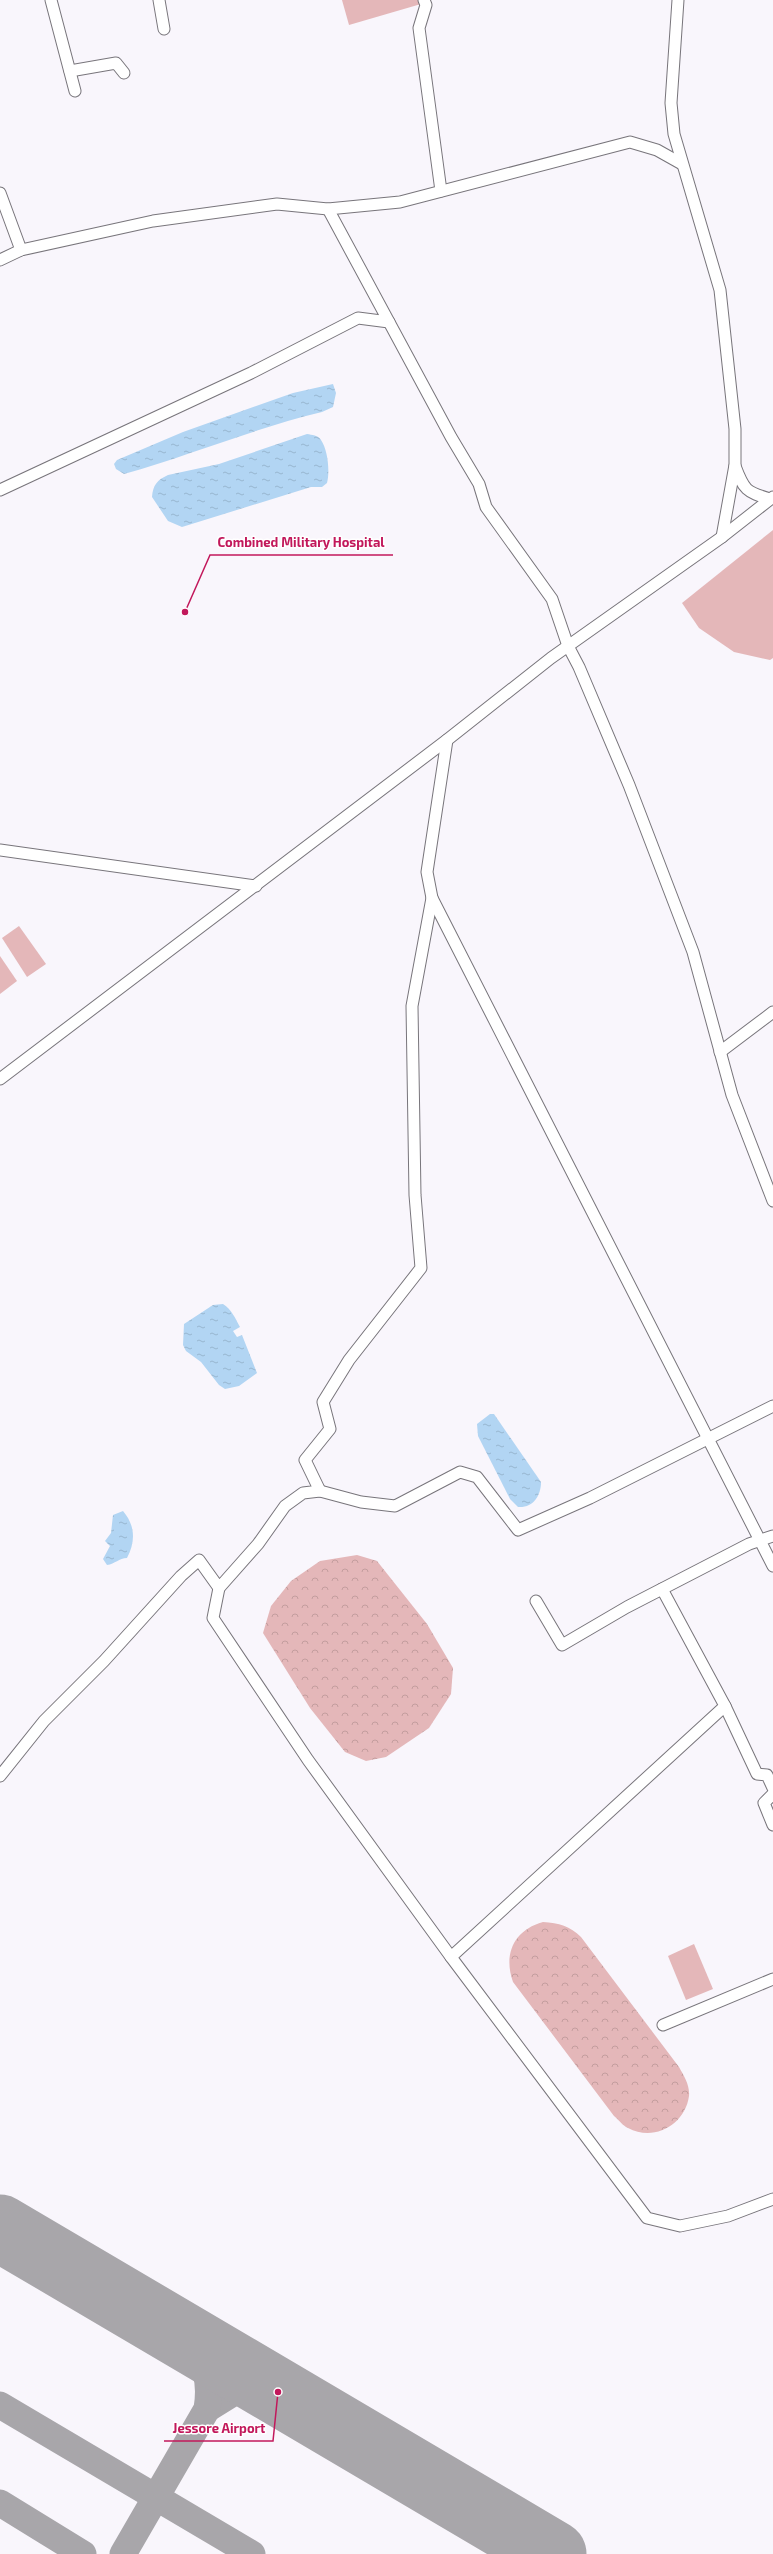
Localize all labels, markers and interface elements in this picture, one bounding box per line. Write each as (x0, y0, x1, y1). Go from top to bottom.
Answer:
callout: Combined Military Hospital (210, 530, 393, 555)
text: Combined Military Hospital (217, 534, 385, 550)
callout: Jessore Airport (164, 2416, 273, 2441)
text: Jessore Airport (173, 2420, 266, 2436)

